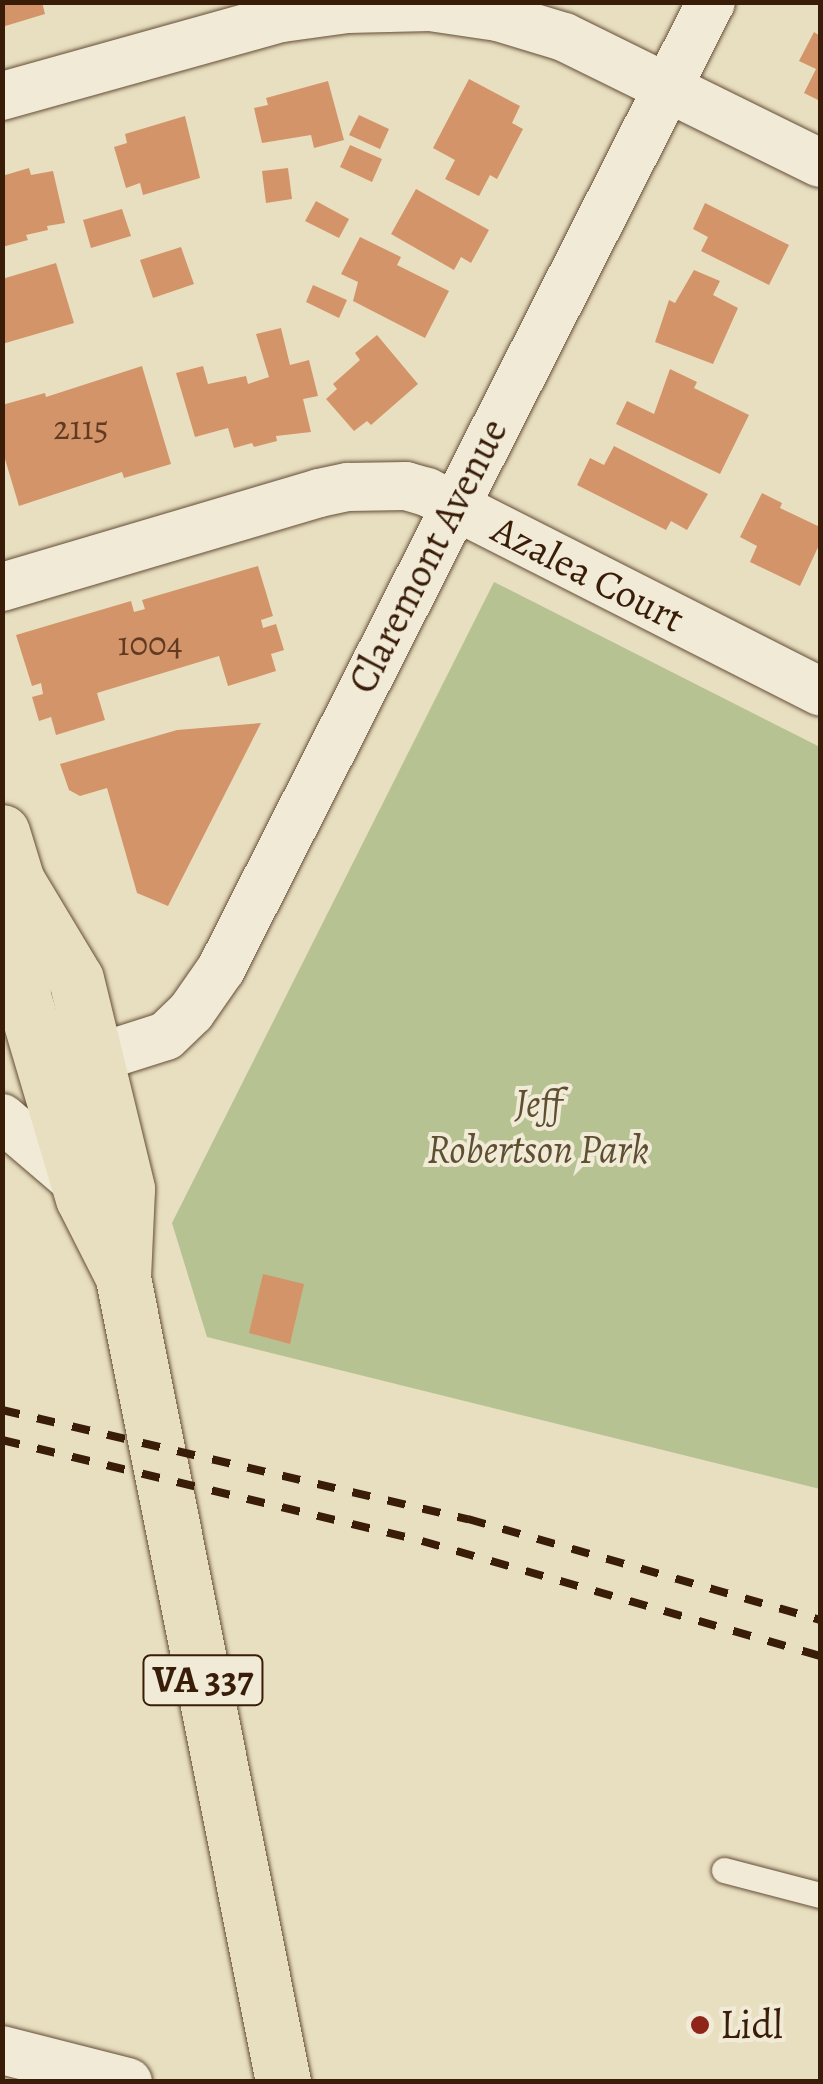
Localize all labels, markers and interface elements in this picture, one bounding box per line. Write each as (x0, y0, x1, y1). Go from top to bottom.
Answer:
house number: 2115 (53, 406, 109, 448)
street label: Claremont Avenue (338, 411, 518, 701)
street label: Azalea Court (484, 505, 692, 643)
house number: 1004 (117, 622, 183, 664)
park label: Jeff Robertson Park (427, 1080, 649, 1174)
road number: VA 337 (140, 1647, 266, 1713)
place label: Lidl (720, 2001, 783, 2049)
marker: Lidl (689, 2014, 711, 2036)

